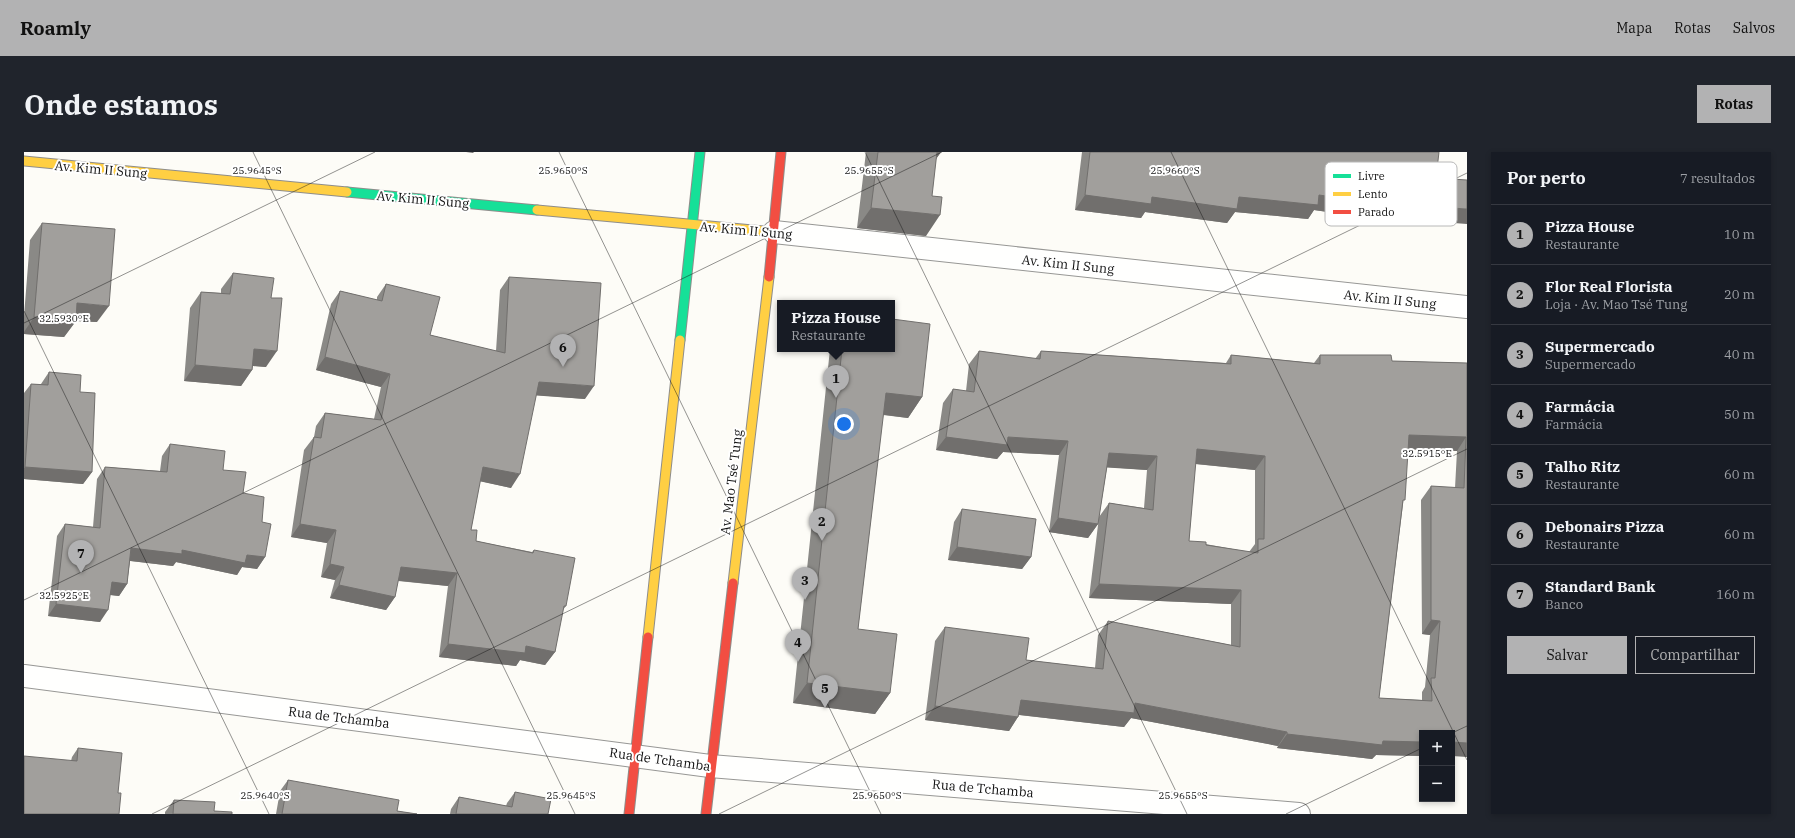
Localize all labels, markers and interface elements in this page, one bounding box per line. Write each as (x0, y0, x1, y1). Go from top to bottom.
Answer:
text: Roamly (20, 16, 91, 40)
text: Mapa (1616, 19, 1652, 37)
text: Rotas (1674, 19, 1711, 37)
text: Salvos (1733, 19, 1775, 37)
button: Rotas (1697, 85, 1771, 123)
text: Onde estamos (24, 86, 218, 123)
street label: Av. Kim II Sung (54, 157, 148, 182)
legend (1325, 162, 1457, 226)
text: 25.9645°S (232, 164, 282, 177)
text: 25.9650°S (538, 164, 588, 177)
text: 25.9655°S (844, 164, 894, 177)
text: 25.9660°S (1150, 164, 1200, 177)
text: Por perto (1507, 167, 1586, 189)
text: Livre (1358, 169, 1385, 183)
text: 7 resultados (1680, 170, 1755, 187)
street label: Av. Kim II Sung (376, 187, 470, 212)
text: Lento (1358, 187, 1388, 201)
text: Parado (1358, 205, 1395, 219)
text: Pizza House (1545, 217, 1634, 236)
street label: Av. Kim II Sung (699, 218, 793, 243)
text: 1 (1516, 226, 1524, 243)
text: 10 m (1724, 226, 1755, 243)
text: Restaurante (1545, 236, 1619, 253)
street label: Av. Kim II Sung (1021, 251, 1115, 278)
text: Flor Real Florista (1545, 277, 1673, 296)
street label: Av. Kim II Sung (1343, 286, 1437, 313)
text: 2 (1516, 286, 1524, 303)
text: 20 m (1724, 286, 1755, 303)
text: Loja · Av. Mao Tsé Tung (1545, 296, 1687, 313)
popup (777, 300, 895, 352)
text: Pizza House (791, 308, 881, 327)
text: 32.5930°E (39, 312, 89, 325)
text: Restaurante (791, 327, 865, 344)
pin: 6 (550, 334, 576, 367)
text: Supermercado (1545, 337, 1655, 356)
text: 3 (1516, 346, 1524, 363)
text: 40 m (1724, 346, 1755, 363)
text: Supermercado (1545, 356, 1636, 373)
pin: 1 (823, 365, 849, 398)
text: Farmácia (1545, 397, 1615, 416)
text: 4 (1516, 406, 1524, 423)
text: 50 m (1724, 406, 1755, 423)
your location (834, 414, 854, 434)
text: Farmácia (1545, 416, 1603, 433)
street label: Av. Mao Tsé Tung (717, 428, 746, 536)
text: 32.5915°E (1402, 447, 1452, 460)
text: Talho Ritz (1545, 457, 1620, 476)
text: 5 (1516, 466, 1524, 483)
text: 60 m (1724, 466, 1755, 483)
text: Restaurante (1545, 476, 1619, 493)
pin: 2 (809, 508, 835, 541)
text: Debonairs Pizza (1545, 517, 1664, 536)
text: 6 (1516, 526, 1524, 543)
text: 60 m (1724, 526, 1755, 543)
text: Restaurante (1545, 536, 1619, 553)
pin: 7 (68, 540, 94, 573)
pin: 3 (792, 567, 818, 600)
text: Standard Bank (1545, 577, 1655, 596)
text: 7 (1516, 586, 1524, 603)
text: 160 m (1716, 586, 1755, 603)
text: 32.5925°E (39, 589, 89, 602)
text: Banco (1545, 596, 1583, 613)
pin: 4 (785, 629, 811, 662)
button: Salvar (1507, 636, 1627, 674)
button: Compartilhar (1635, 636, 1755, 674)
pin: 5 (812, 675, 838, 708)
street label: Rua de Tchamba (287, 703, 391, 732)
map controls (1419, 730, 1455, 802)
button: + (1419, 730, 1455, 766)
street label: Rua de Tchamba (608, 744, 712, 775)
button: − (1419, 766, 1455, 802)
street label: Rua de Tchamba (931, 776, 1034, 801)
text: 25.9640°S (240, 789, 290, 802)
text: 25.9645°S (546, 789, 596, 802)
text: 25.9650°S (852, 789, 902, 802)
text: 25.9655°S (1158, 789, 1208, 802)

